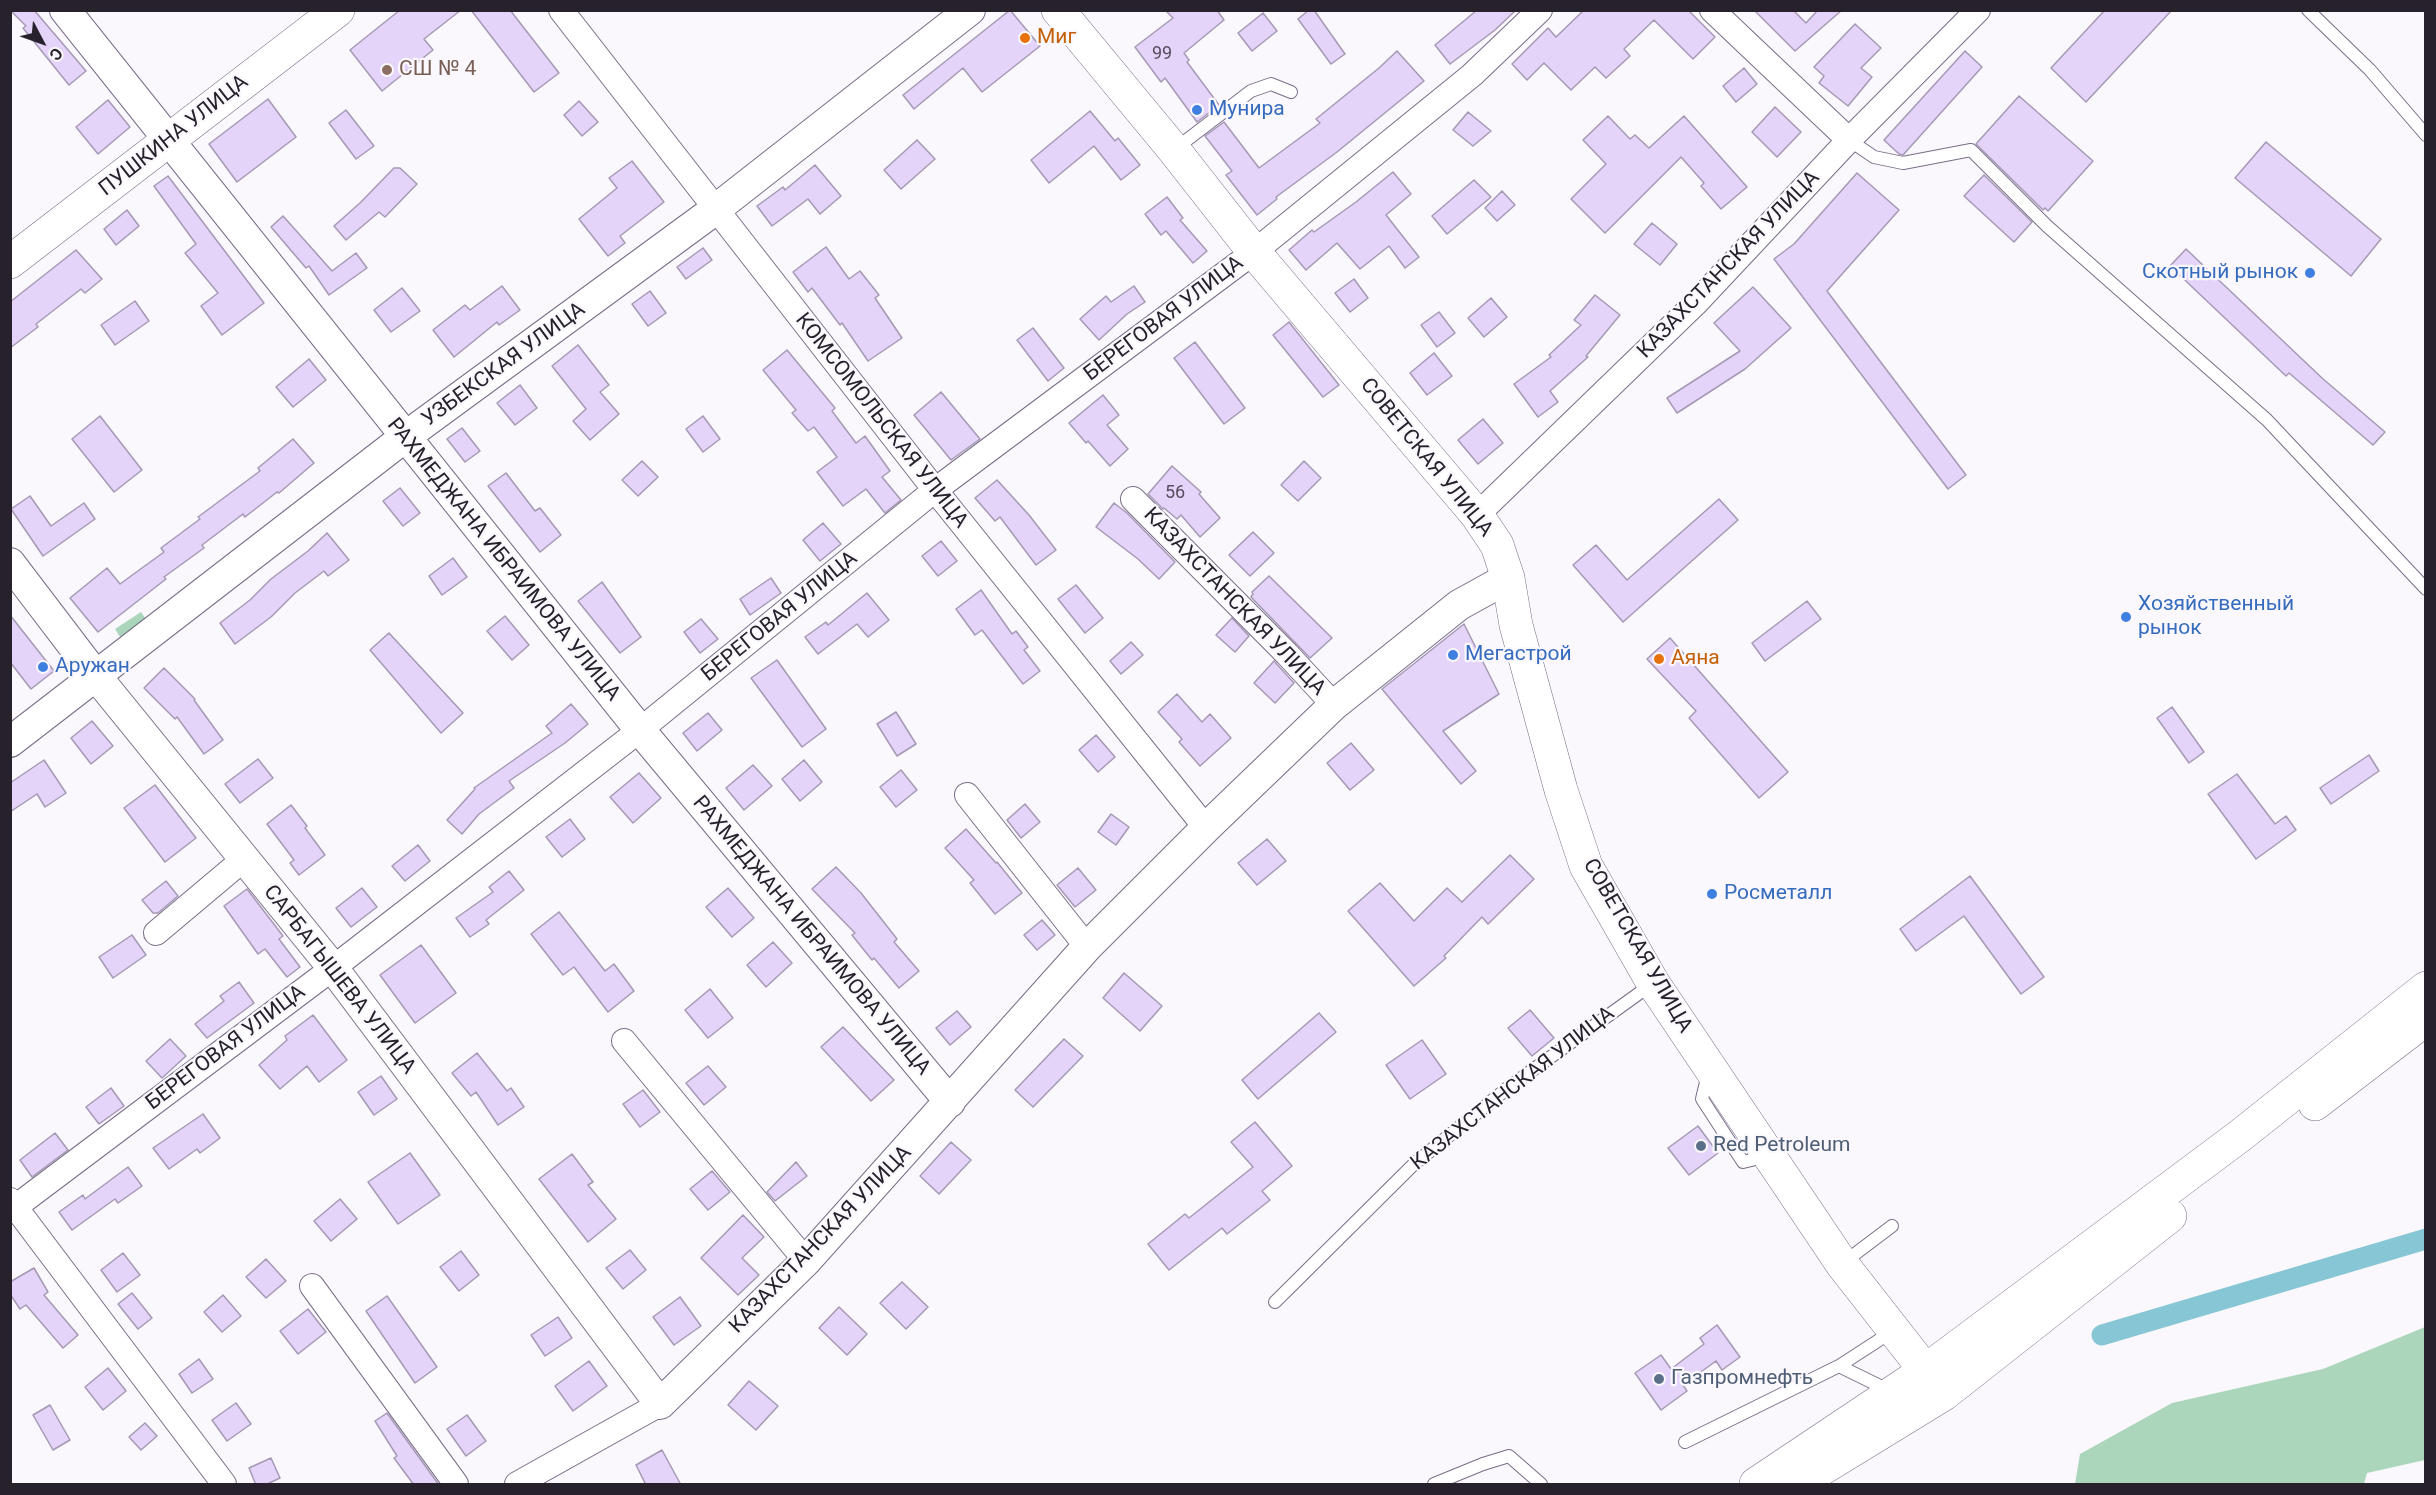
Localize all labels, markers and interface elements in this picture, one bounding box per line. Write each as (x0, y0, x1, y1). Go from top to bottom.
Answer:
north arrow (12, 12, 72, 72)
place label: Миг (1037, 25, 1076, 51)
marker: Миг (1018, 31, 1032, 45)
house number: 99 (1152, 43, 1172, 65)
text: С (45, 44, 67, 64)
place label: СШ № 4 (399, 57, 476, 83)
marker: СШ № 4 (380, 63, 394, 77)
street label: ПУШКИНА УЛИЦА (94, 70, 254, 202)
place label: Мунира (1209, 97, 1285, 123)
marker: Мунира (1190, 103, 1204, 117)
street label: КАЗАХСТАНСКАЯ УЛИЦА (1633, 166, 1825, 364)
street label: БЕРЕГОВАЯ УЛИЦА (1079, 251, 1249, 387)
place label: Скотный рынок (2142, 260, 2298, 286)
marker: Скотный рынок (2303, 266, 2317, 280)
street label: УЗБЕКСКАЯ УЛИЦА (418, 297, 590, 433)
street label: КОМСОМОЛЬСКАЯ УЛИЦА (789, 309, 973, 533)
street label: СОВЕТСКАЯ УЛИЦА (1354, 374, 1498, 542)
street label: РАХМЕДЖАНА ИБРАИМОВА УЛИЦА (381, 413, 625, 707)
house number: 56 (1165, 482, 1185, 504)
street label: КАЗАХСТАНСКАЯ УЛИЦА (1138, 503, 1330, 701)
street label: БЕРЕГОВАЯ УЛИЦА (697, 547, 863, 687)
place label: Хозяйственный рынок (2138, 592, 2294, 642)
marker: Хозяйственный рынок (2119, 610, 2133, 624)
place label: Мегастрой (1465, 642, 1572, 668)
place label: Аяна (1671, 646, 1720, 672)
marker: Мегастрой (1446, 648, 1460, 662)
marker: Аяна (1652, 652, 1666, 666)
place label: Аружан (55, 654, 130, 680)
marker: Аружан (36, 660, 50, 674)
street label: РАХМЕДЖАНА ИБРАИМОВА УЛИЦА (687, 791, 935, 1081)
street label: СОВЕТСКАЯ УЛИЦА (1577, 854, 1697, 1038)
street label: САРБАГЫШЕВА УЛИЦА (257, 881, 421, 1079)
place label: Росметалл (1724, 881, 1832, 907)
marker: Росметалл (1705, 887, 1719, 901)
street label: БЕРЕГОВАЯ УЛИЦА (141, 980, 311, 1116)
street label: КАЗАХСТАНСКАЯ УЛИЦА (1406, 1002, 1620, 1176)
place label: Red Petroleum (1713, 1133, 1850, 1159)
marker: Red Petroleum (1694, 1139, 1708, 1153)
street label: КАЗАХСТАНСКАЯ УЛИЦА (725, 1141, 917, 1339)
place label: Газпромнефть (1671, 1366, 1813, 1392)
marker: Газпромнефть (1652, 1372, 1666, 1386)

